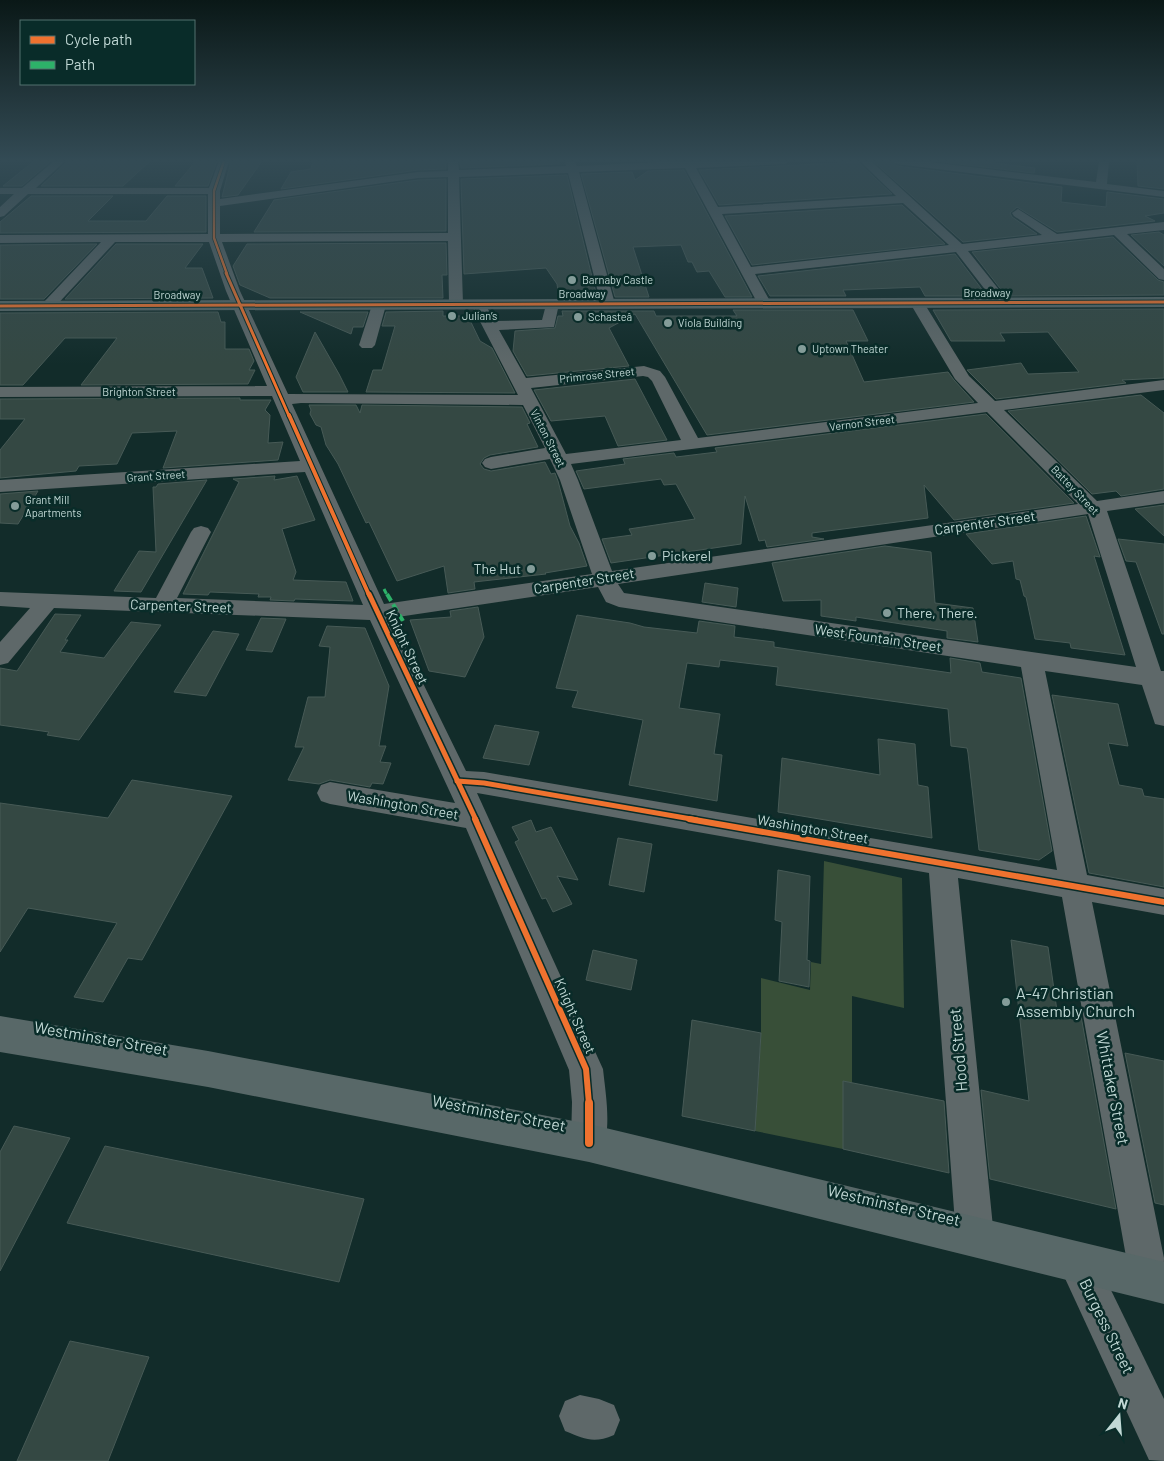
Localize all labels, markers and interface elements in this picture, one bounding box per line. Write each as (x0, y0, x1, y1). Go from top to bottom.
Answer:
legend (20, 20, 195, 85)
text: Cycle path (65, 30, 132, 48)
text: Path (65, 55, 95, 73)
place label: Barnaby Castle (582, 273, 653, 286)
marker: Barnaby Castle (566, 274, 578, 286)
street label: Broadway (964, 286, 1010, 299)
street label: Broadway (559, 287, 605, 300)
street label: Broadway (154, 288, 200, 301)
place label: Julian’s (462, 309, 497, 322)
marker: Julian’s (446, 310, 458, 322)
place label: Schasteâ (588, 310, 632, 323)
marker: Schasteâ (572, 311, 584, 323)
place label: Viola Building (678, 316, 742, 329)
marker: Viola Building (662, 317, 674, 329)
place label: Uptown Theater (812, 342, 888, 355)
marker: Uptown Theater (796, 343, 808, 355)
street label: Primrose Street (559, 364, 635, 385)
street label: Brighton Street (102, 385, 176, 398)
street label: Vinton Street (528, 407, 569, 469)
street label: Vernon Street (828, 412, 895, 433)
street label: Battey Street (1049, 462, 1102, 517)
street label: Grant Street (126, 467, 186, 484)
place label: Grant Mill Apartments (25, 493, 82, 519)
marker: Grant Mill Apartments (9, 500, 21, 512)
street label: Carpenter Street (933, 507, 1037, 538)
place label: Pickerel (662, 547, 711, 564)
marker: Pickerel (646, 550, 658, 562)
place label: The Hut (474, 560, 521, 577)
marker: The Hut (525, 563, 537, 575)
street label: Carpenter Street (532, 564, 636, 597)
street label: Carpenter Street (130, 595, 232, 616)
place label: There, There. (897, 604, 978, 621)
street label: Knight Street (383, 607, 432, 687)
marker: There, There. (881, 607, 893, 619)
street label: West Fountain Street (814, 620, 943, 655)
street label: Washington Street (346, 786, 460, 823)
street label: Washington Street (756, 810, 870, 847)
street label: Knight Street (551, 975, 600, 1056)
place label: A-47 Christian Assembly Church (1016, 983, 1135, 1020)
marker: A-47 Christian Assembly Church (1000, 996, 1012, 1008)
street label: Hood Street (944, 1008, 971, 1092)
street label: Westminster Street (33, 1016, 170, 1059)
street label: Whittaker Street (1093, 1029, 1134, 1146)
street label: Westminster Street (431, 1090, 567, 1135)
street label: Westminster Street (826, 1180, 962, 1229)
street label: Burgess Street (1076, 1275, 1139, 1376)
north arrow (1094, 1391, 1144, 1441)
text: N (1116, 1394, 1130, 1413)

